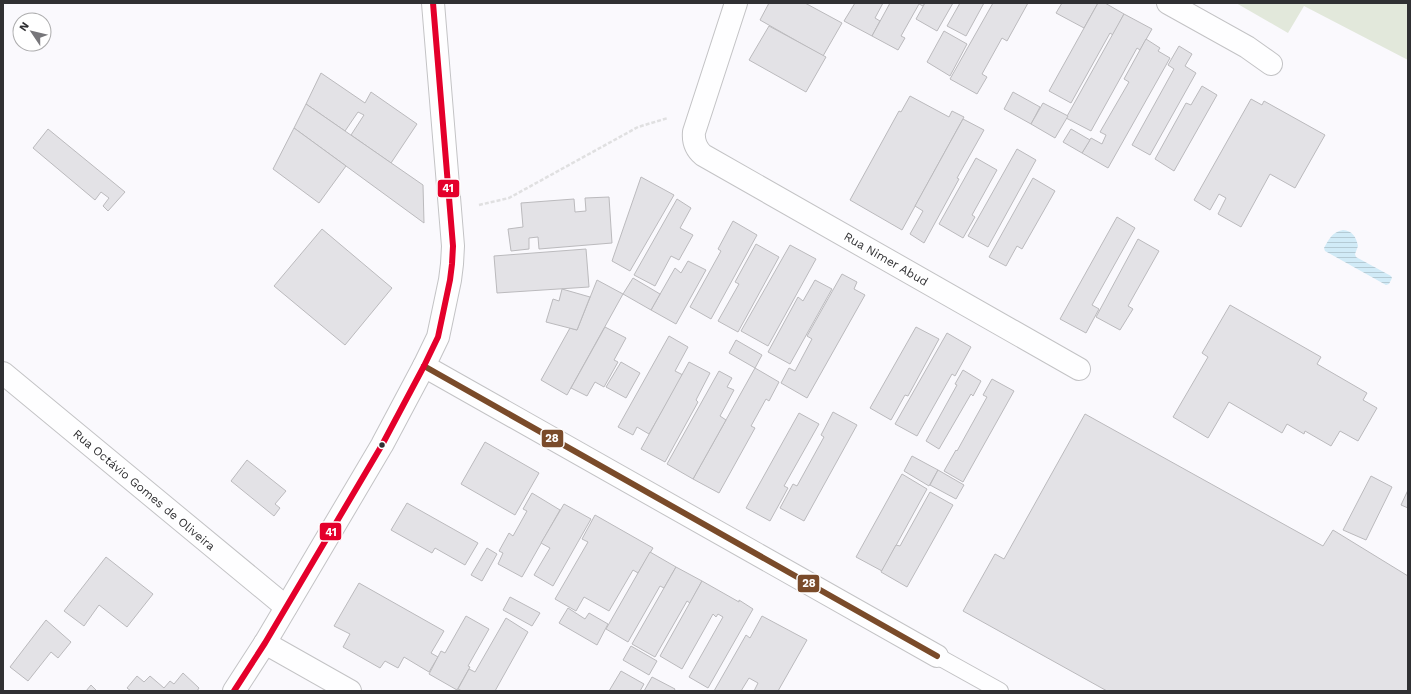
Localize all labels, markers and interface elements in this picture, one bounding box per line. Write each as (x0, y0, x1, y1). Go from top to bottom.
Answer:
north arrow (12, 12, 52, 52)
text: N (17, 19, 32, 34)
line badge: 41 (437, 179, 460, 198)
text: 41 (442, 182, 454, 195)
street label: Rua Nimer Abud (841, 229, 931, 289)
street label: Rua Octávio Gomes de Oliveira (70, 427, 218, 554)
line badge: 28 (541, 429, 564, 448)
text: 28 (545, 432, 559, 445)
unlabelled marker (377, 440, 387, 450)
line badge: 41 (319, 522, 342, 541)
text: 41 (325, 526, 337, 539)
line badge: 28 (797, 574, 820, 593)
text: 28 (802, 577, 816, 590)

